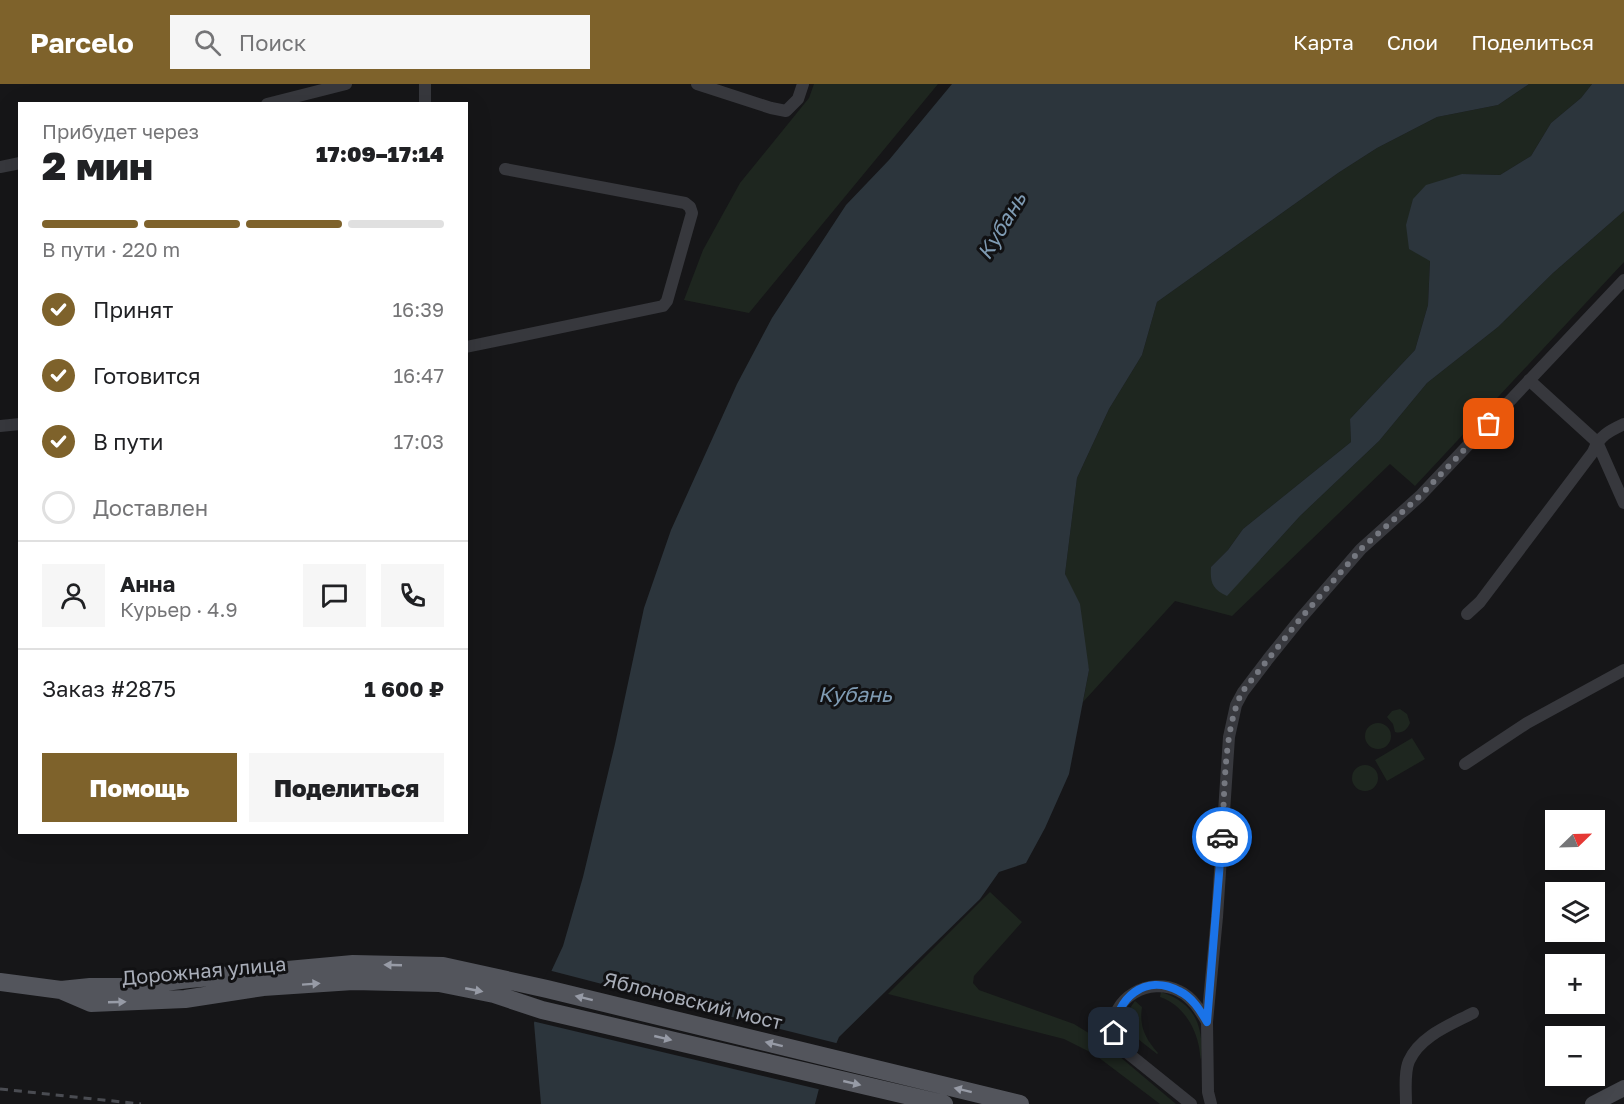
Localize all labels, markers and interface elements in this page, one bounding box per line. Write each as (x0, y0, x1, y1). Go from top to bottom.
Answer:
search box (170, 15, 590, 69)
text: Parcelo (30, 26, 134, 59)
icon: search (191, 26, 224, 59)
text: Поиск (239, 29, 307, 56)
text: Карта (1293, 29, 1354, 55)
text: Слои (1387, 29, 1438, 55)
text: Поделиться (1471, 29, 1594, 55)
text: Прибудет через (42, 119, 199, 143)
text: 17:09–17:14 (316, 140, 444, 167)
text: 2 мин (42, 142, 153, 189)
water label: Кубань (971, 186, 1032, 264)
text: В пути · 220 m (42, 237, 180, 261)
icon: check (42, 293, 75, 326)
text: Принят (93, 296, 173, 323)
text: 16:39 (392, 297, 444, 321)
icon: check (42, 359, 75, 392)
text: Готовится (93, 362, 201, 389)
text: 16:47 (393, 363, 444, 387)
pin (1463, 398, 1514, 449)
icon: bag (1472, 407, 1505, 440)
icon: check (42, 425, 75, 458)
text: В пути (93, 428, 163, 455)
text: 17:03 (394, 429, 444, 453)
text: Доставлен (93, 494, 208, 521)
button: person (42, 564, 105, 627)
button: chat (303, 564, 366, 627)
button: phone (381, 564, 444, 627)
text: Анна (120, 570, 175, 597)
text: Курьер · 4.9 (120, 597, 238, 621)
text: Заказ #2875 (42, 675, 176, 702)
text: 1 600 ₽ (364, 675, 444, 702)
water label: Кубань (818, 681, 893, 707)
button: Помощь (42, 753, 237, 822)
button: Поделиться (249, 753, 444, 822)
courier (1192, 807, 1252, 867)
north arrow (1545, 810, 1605, 870)
map controls (1545, 810, 1605, 1086)
icon: car (1206, 821, 1239, 854)
button: layers (1545, 882, 1605, 942)
street label: Дорожная улица (121, 951, 287, 989)
button: + (1545, 954, 1605, 1014)
one-way arrow (383, 960, 402, 969)
street label: Яблоновский мост (601, 966, 785, 1034)
one-way arrow (301, 979, 320, 989)
one-way arrow (464, 986, 483, 995)
one-way arrow (575, 993, 593, 1003)
one-way arrow (107, 997, 126, 1006)
pin (1088, 1007, 1139, 1058)
icon: home (1097, 1016, 1130, 1049)
button: − (1545, 1026, 1605, 1086)
one-way arrow (653, 1034, 672, 1043)
one-way arrow (765, 1039, 783, 1049)
one-way arrow (843, 1078, 862, 1088)
one-way arrow (954, 1085, 972, 1095)

